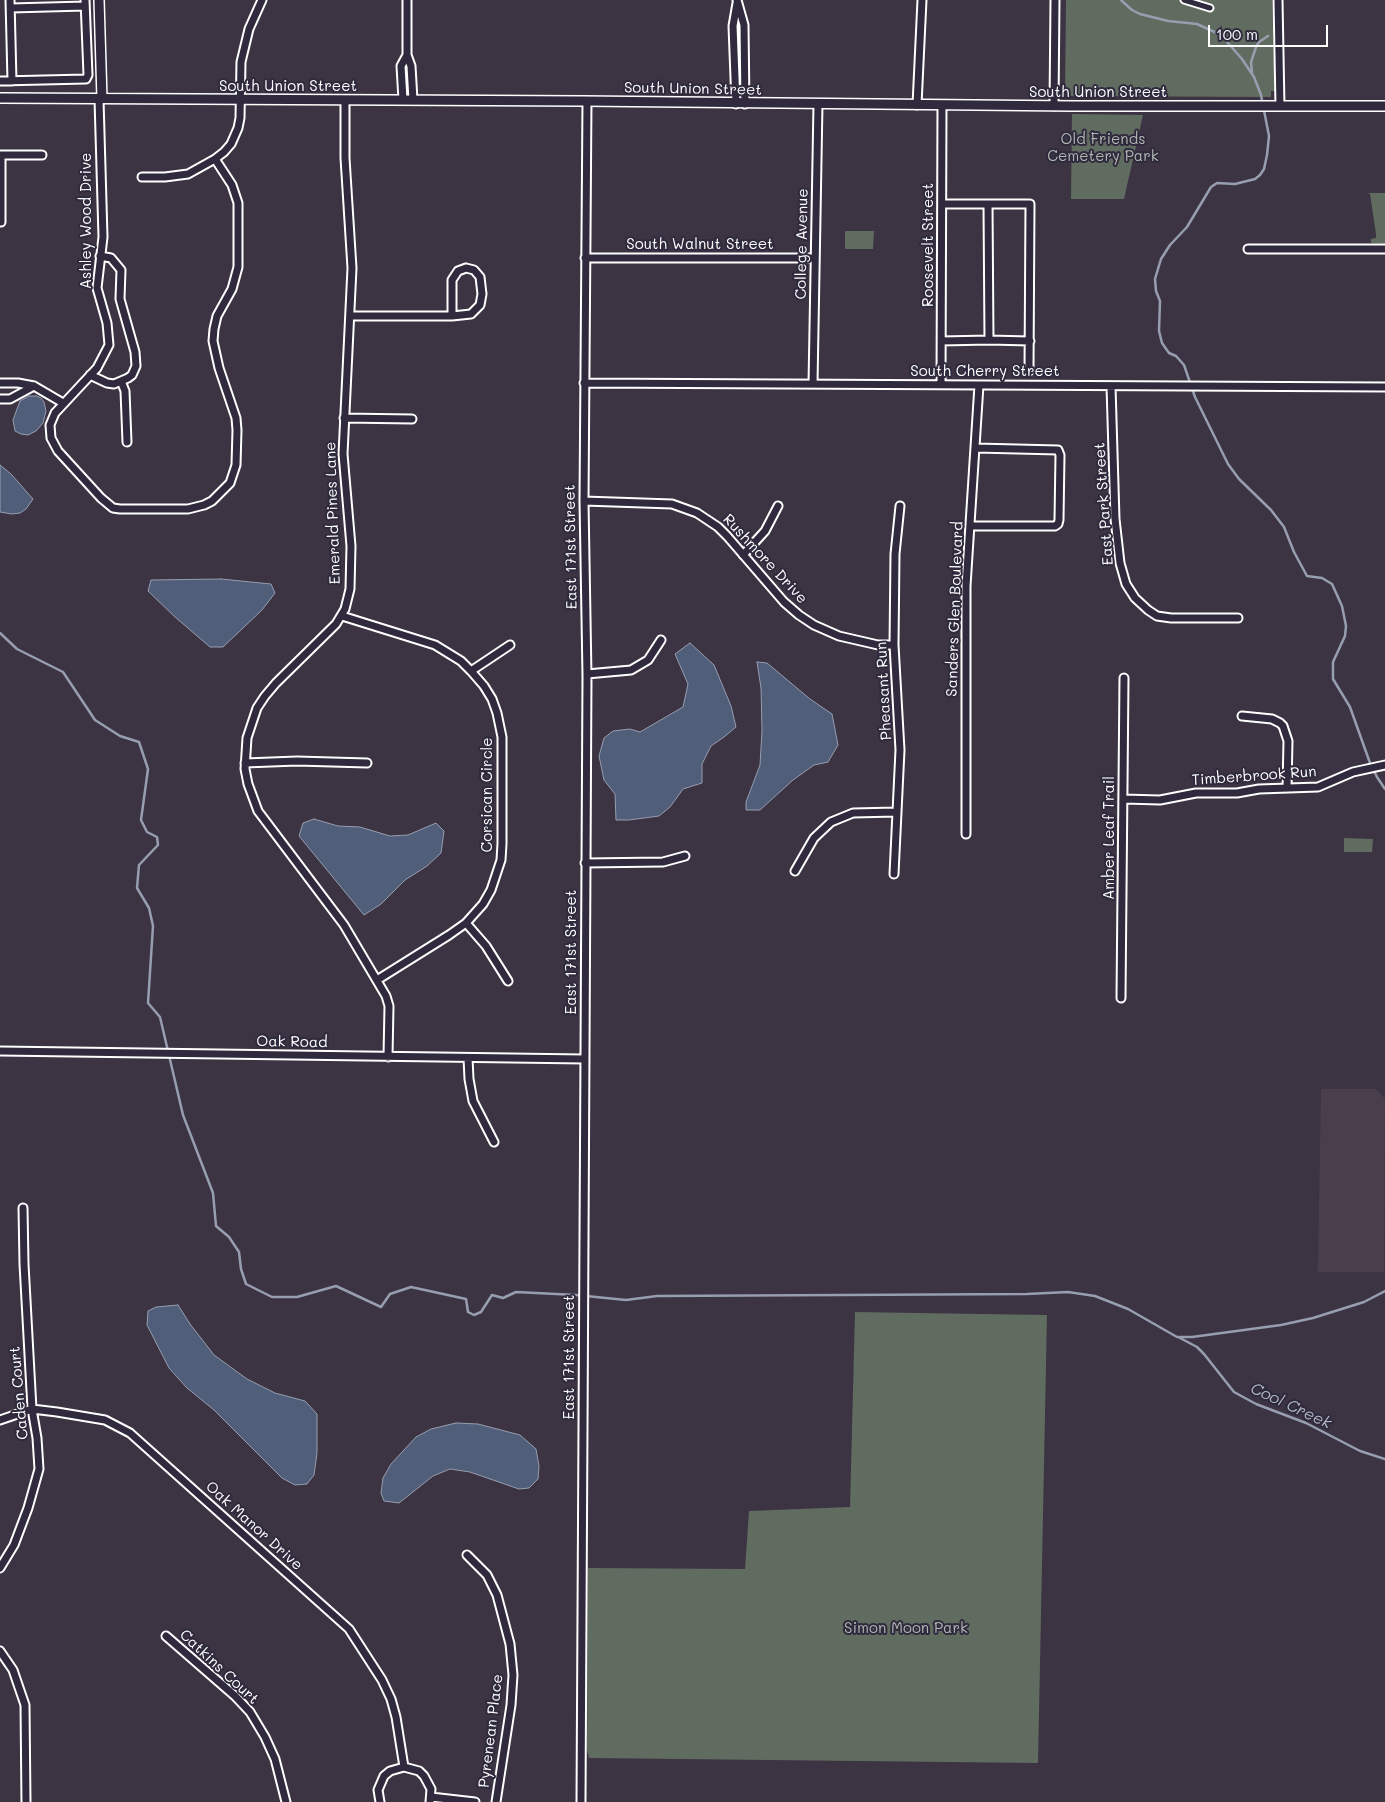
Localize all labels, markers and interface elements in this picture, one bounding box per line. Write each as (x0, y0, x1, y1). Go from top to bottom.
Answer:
scale bar (1210, 15, 1330, 47)
text: 100 m (1216, 24, 1258, 44)
street label: South Union Street (219, 77, 357, 95)
street label: South Union Street (624, 79, 762, 99)
street label: South Union Street (1029, 83, 1167, 101)
park label: Old Friends Cemetery Park (1047, 130, 1159, 165)
street label: Ashley Wood Drive (77, 153, 95, 289)
street label: Roosevelt Street (919, 183, 937, 307)
street label: College Avenue (792, 188, 812, 300)
street label: South Walnut Street (626, 235, 774, 253)
street label: South Cherry Street (910, 362, 1060, 380)
street label: Emerald Pines Lane (322, 441, 344, 585)
street label: East Park Street (1091, 442, 1117, 566)
street label: East 171st Street (561, 484, 581, 610)
street label: Rushmore Drive (719, 511, 811, 607)
street label: Sanders Glen Boulevard (943, 521, 967, 697)
street label: Pheasant Run (872, 641, 896, 741)
street label: Corsican Circle (478, 738, 496, 852)
street label: Timberbrook Run (1191, 763, 1317, 789)
street label: Amber Leaf Trail (1100, 776, 1118, 900)
street label: East 171st Street (562, 890, 580, 1014)
street label: Oak Road (256, 1032, 328, 1052)
street label: East 171st Street (560, 1295, 578, 1419)
street label: Caden Court (6, 1345, 32, 1441)
water label: Cool Creek (1247, 1379, 1335, 1433)
street label: Oak Manor Drive (202, 1478, 306, 1574)
park label: Simon Moon Park (844, 1619, 968, 1637)
street label: Catkins Court (176, 1626, 262, 1708)
street label: Pyrenean Place (475, 1673, 507, 1789)

